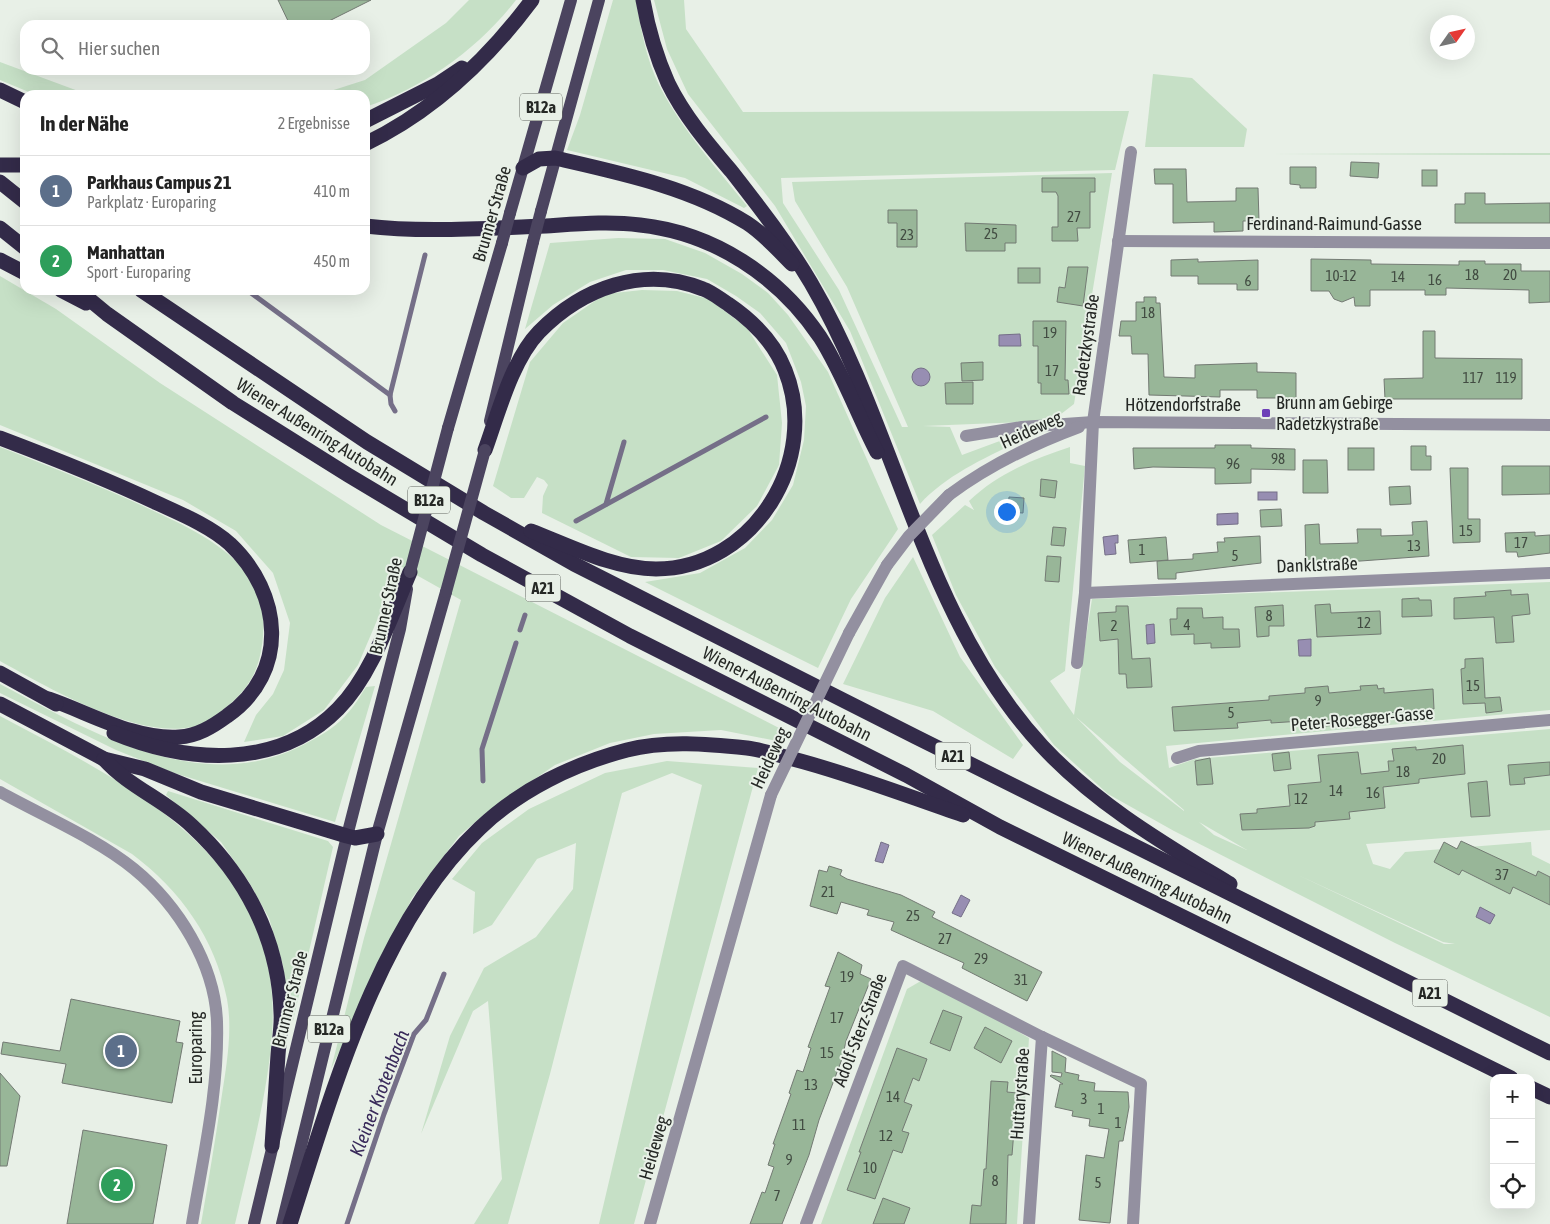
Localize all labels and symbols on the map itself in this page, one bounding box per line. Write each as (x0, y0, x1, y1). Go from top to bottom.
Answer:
north arrow (1430, 15, 1475, 60)
road number: B12a (520, 94, 562, 120)
street label: Brunner Straße (468, 164, 515, 264)
house number: 27 (1067, 208, 1081, 225)
street label: Ferdinand-Raimund-Gasse (1246, 213, 1422, 234)
house number: 25 (984, 225, 998, 242)
house number: 23 (900, 226, 914, 243)
house number: 18 (1465, 266, 1479, 283)
house number: 20 (1503, 266, 1517, 283)
house number: 10-12 (1325, 267, 1357, 284)
house number: 14 (1391, 268, 1405, 285)
house number: 16 (1428, 271, 1442, 288)
house number: 6 (1244, 272, 1252, 289)
street label: Radetzkystraße (1068, 293, 1103, 397)
house number: 18 (1141, 304, 1155, 321)
house number: 19 (1043, 324, 1057, 341)
house number: 17 (1045, 362, 1059, 379)
house number: 117 (1462, 369, 1484, 386)
house number: 119 (1495, 369, 1517, 386)
street label: Wiener Außenring Autobahn (233, 373, 402, 490)
place label: Brunn am Gebirge Radetzkystraße (1276, 392, 1393, 434)
street label: Hötzendorfstraße (1125, 394, 1241, 415)
street label: Heideweg (997, 406, 1065, 453)
marker: Brunn am Gebirge Radetzkystraße (1260, 407, 1272, 419)
house number: 98 (1271, 450, 1285, 467)
house number: 96 (1226, 455, 1240, 472)
road number: B12a (408, 486, 450, 514)
your location (994, 499, 1020, 525)
house number: 15 (1459, 522, 1473, 539)
house number: 17 (1514, 534, 1528, 551)
house number: 13 (1407, 537, 1421, 554)
house number: 1 (1138, 541, 1146, 558)
house number: 5 (1231, 547, 1239, 564)
street label: Danklstraße (1276, 553, 1358, 576)
street label: Brunner Straße (365, 555, 406, 656)
road number: A21 (526, 574, 560, 602)
house number: 8 (1265, 607, 1273, 624)
house number: 12 (1357, 614, 1371, 631)
house number: 4 (1183, 616, 1191, 633)
house number: 2 (1110, 617, 1118, 634)
street label: Wiener Außenring Autobahn (699, 642, 875, 745)
house number: 15 (1466, 677, 1480, 694)
house number: 9 (1314, 692, 1322, 709)
street label: Peter-Rosegger-Gasse (1290, 702, 1434, 735)
house number: 5 (1227, 704, 1235, 721)
street label: Heideweg (746, 723, 793, 792)
road number: A21 (936, 742, 970, 769)
house number: 20 (1432, 750, 1446, 767)
house number: 18 (1396, 763, 1410, 780)
house number: 14 (1329, 782, 1343, 799)
house number: 16 (1366, 784, 1380, 801)
house number: 12 (1294, 790, 1308, 807)
street label: Wiener Außenring Autobahn (1059, 827, 1236, 928)
house number: 37 (1495, 866, 1509, 883)
house number: 21 (821, 883, 835, 900)
house number: 25 (906, 907, 920, 924)
house number: 27 (938, 930, 952, 947)
street label: Brunner Straße (267, 948, 312, 1049)
house number: 29 (974, 950, 988, 967)
house number: 19 (840, 968, 854, 985)
street label: Adolf-Sterz-Straße (828, 970, 891, 1089)
house number: 31 (1014, 971, 1028, 988)
road number: A21 (1412, 980, 1448, 1006)
house number: 17 (830, 1009, 844, 1026)
street label: Europaring (185, 1011, 206, 1084)
road number: B12a (308, 1016, 350, 1042)
water label: Kleiner Krotenbach (345, 1027, 413, 1159)
pin: 1 (105, 1032, 137, 1070)
house number: 15 (820, 1044, 834, 1061)
street label: Huttarystraße (1006, 1047, 1033, 1141)
house number: 13 (804, 1076, 818, 1093)
house number: 14 (886, 1088, 900, 1105)
house number: 3 (1080, 1090, 1088, 1107)
house number: 1 (1097, 1100, 1105, 1117)
street label: Heideweg (634, 1113, 673, 1182)
house number: 1 (1114, 1114, 1122, 1131)
house number: 11 (792, 1116, 806, 1133)
house number: 12 (879, 1127, 893, 1144)
house number: 9 (785, 1151, 793, 1168)
house number: 10 (863, 1159, 877, 1176)
pin: 2 (101, 1166, 133, 1204)
house number: 8 (991, 1172, 999, 1189)
house number: 5 (1094, 1174, 1102, 1191)
house number: 7 (773, 1187, 781, 1204)

